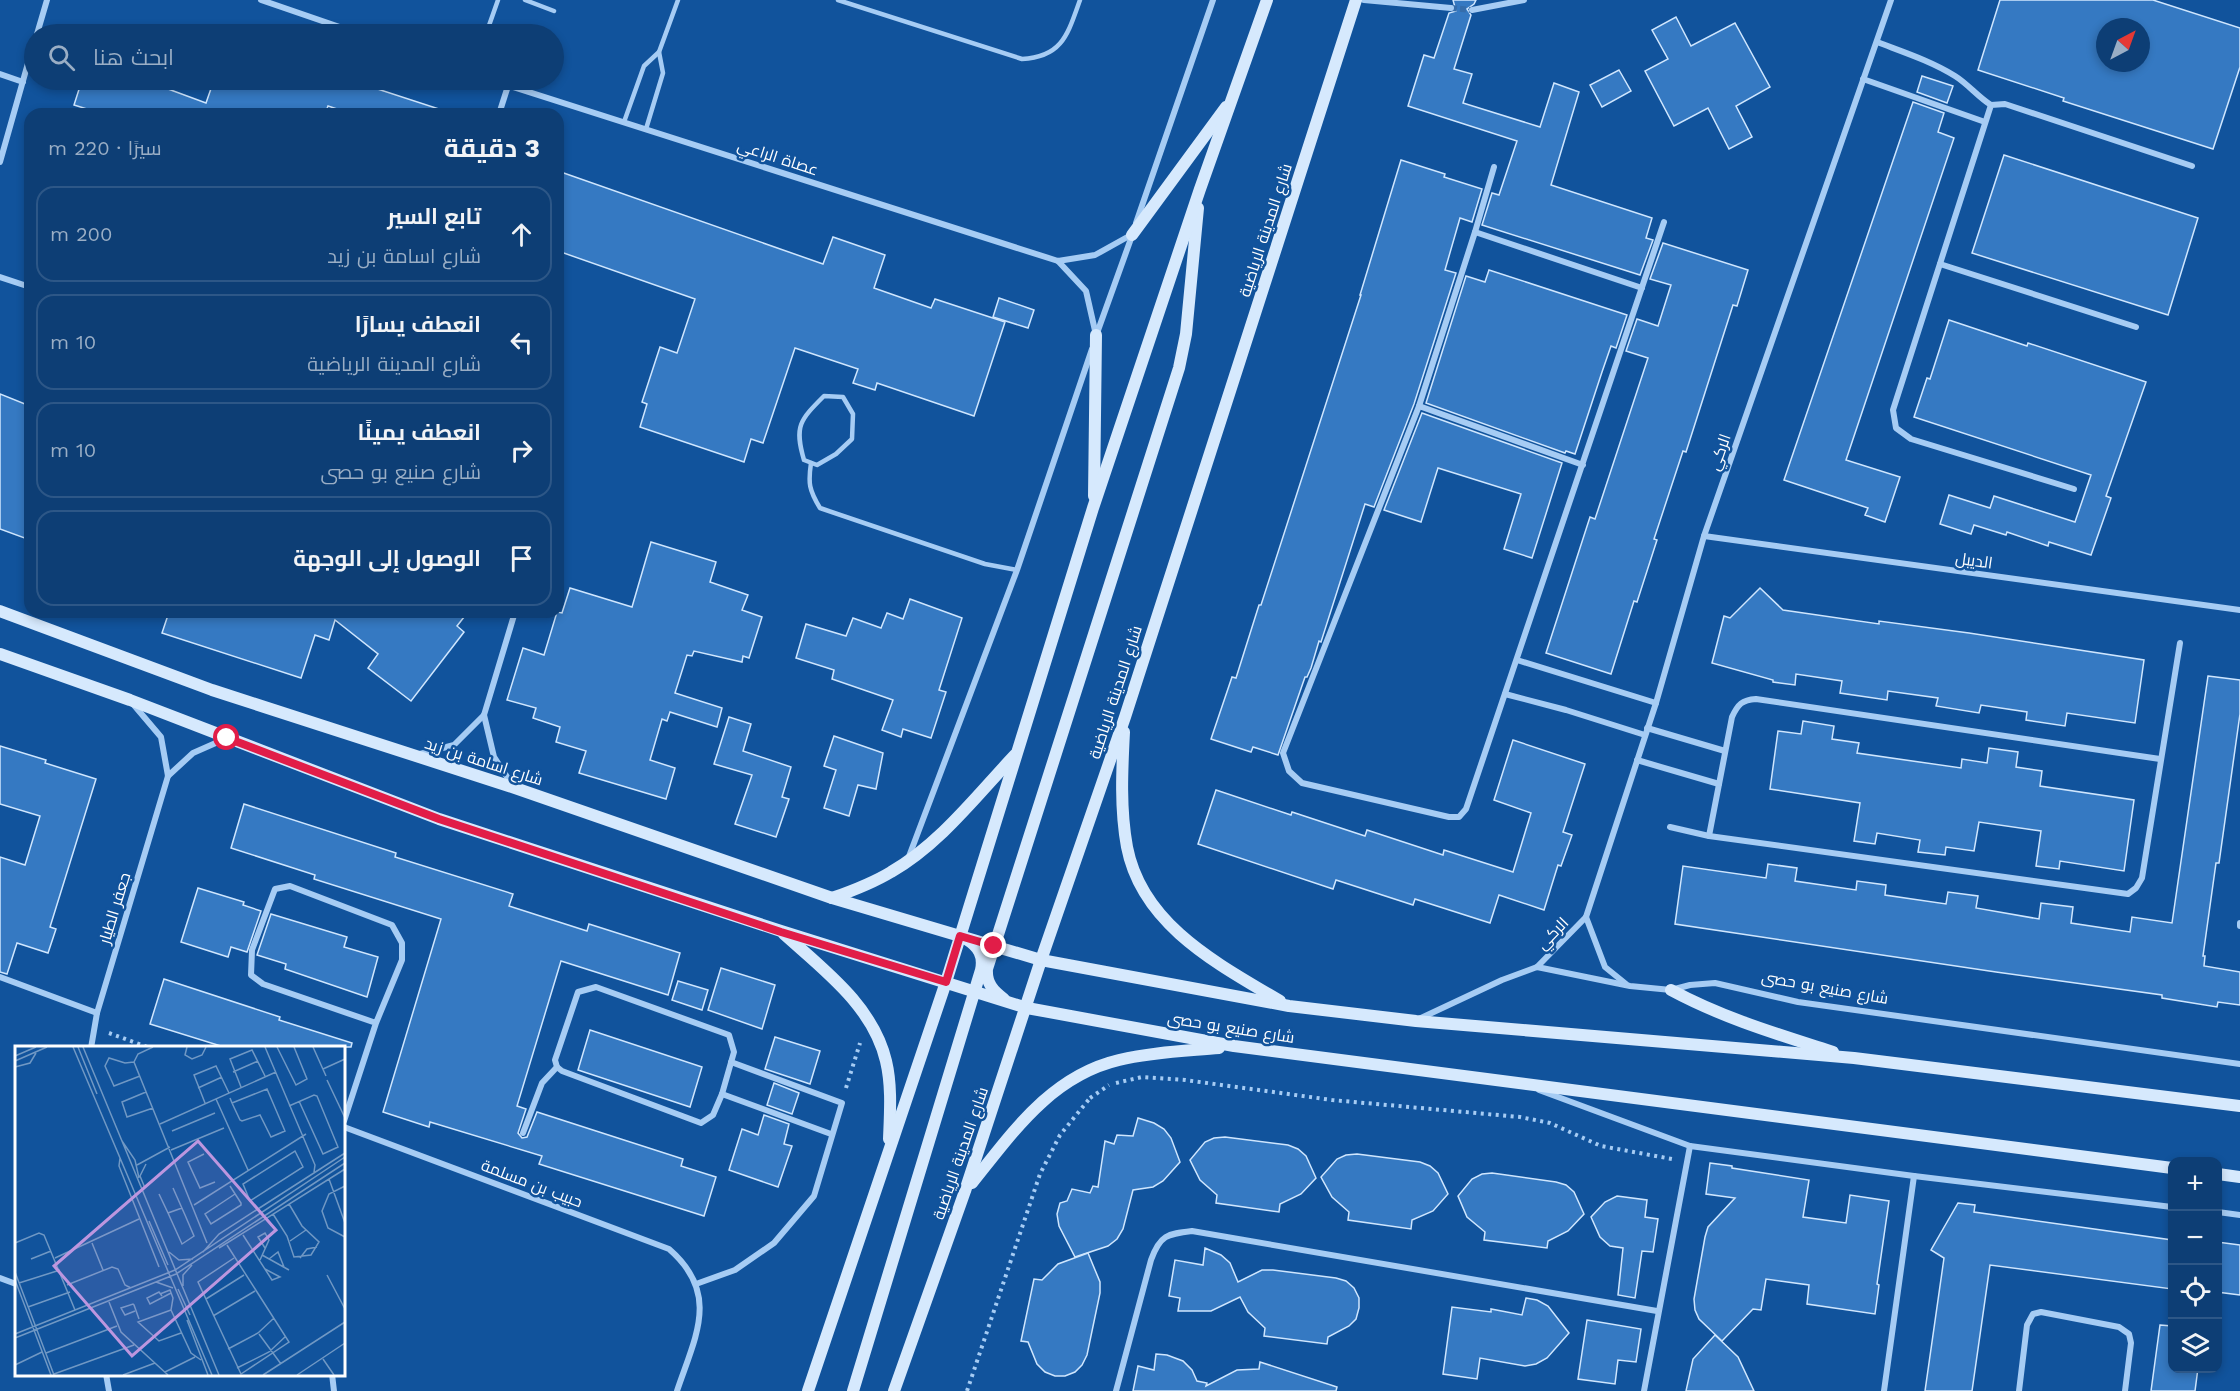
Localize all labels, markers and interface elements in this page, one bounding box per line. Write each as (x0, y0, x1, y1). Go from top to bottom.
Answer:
north arrow (2096, 18, 2150, 72)
search box (24, 24, 564, 90)
icon: search (45, 41, 78, 74)
text: ابحث هنا (93, 45, 174, 70)
text: 3 دقيقة (444, 133, 540, 163)
street label: عصاة الراعي (734, 135, 821, 183)
text: سيرًا · 220 m (48, 136, 162, 160)
street label: شارع المدينة الرياضية (1235, 161, 1298, 300)
text: تابع السير (387, 204, 481, 229)
icon: ahead (505, 218, 538, 251)
text: 200 m (50, 222, 112, 246)
text: شارع اسامة بن زيد (327, 244, 481, 268)
text: انعطف يسارًا (355, 312, 481, 337)
icon: left (505, 326, 538, 359)
text: 10 m (50, 330, 96, 354)
text: شارع المدينة الرياضية (307, 352, 481, 376)
text: انعطف يمينًا (357, 420, 481, 445)
street label: الركي (1704, 431, 1738, 474)
icon: right (505, 434, 538, 467)
text: 10 m (50, 438, 96, 462)
text: شارع صنيع بو حصى (321, 460, 481, 484)
icon: arrive (505, 542, 538, 575)
text: الوصول إلى الوجهة (293, 546, 481, 571)
street label: الديبل (1954, 548, 1994, 573)
street label: شارع المدينة الرياضية (1085, 623, 1148, 762)
route start (213, 724, 239, 750)
street label: شارع اسامة بن زيد (422, 733, 545, 791)
street label: جعفر الطيار (94, 870, 134, 947)
street label: الركي (1532, 913, 1575, 956)
route end (980, 932, 1006, 958)
street label: شارع صنيع بو حصى (1760, 967, 1890, 1010)
street label: شارع صنيع بو حصى (1166, 1008, 1296, 1049)
inset map (15, 1046, 345, 1376)
street label: شارع المدينة الرياضية (929, 1084, 994, 1223)
street label: حبيب بن مسلمة (478, 1155, 585, 1212)
map controls (2168, 1157, 2222, 1373)
button: + (2168, 1157, 2222, 1211)
button: − (2168, 1211, 2222, 1265)
button: locate (2168, 1265, 2222, 1319)
button: layers (2168, 1319, 2222, 1373)

